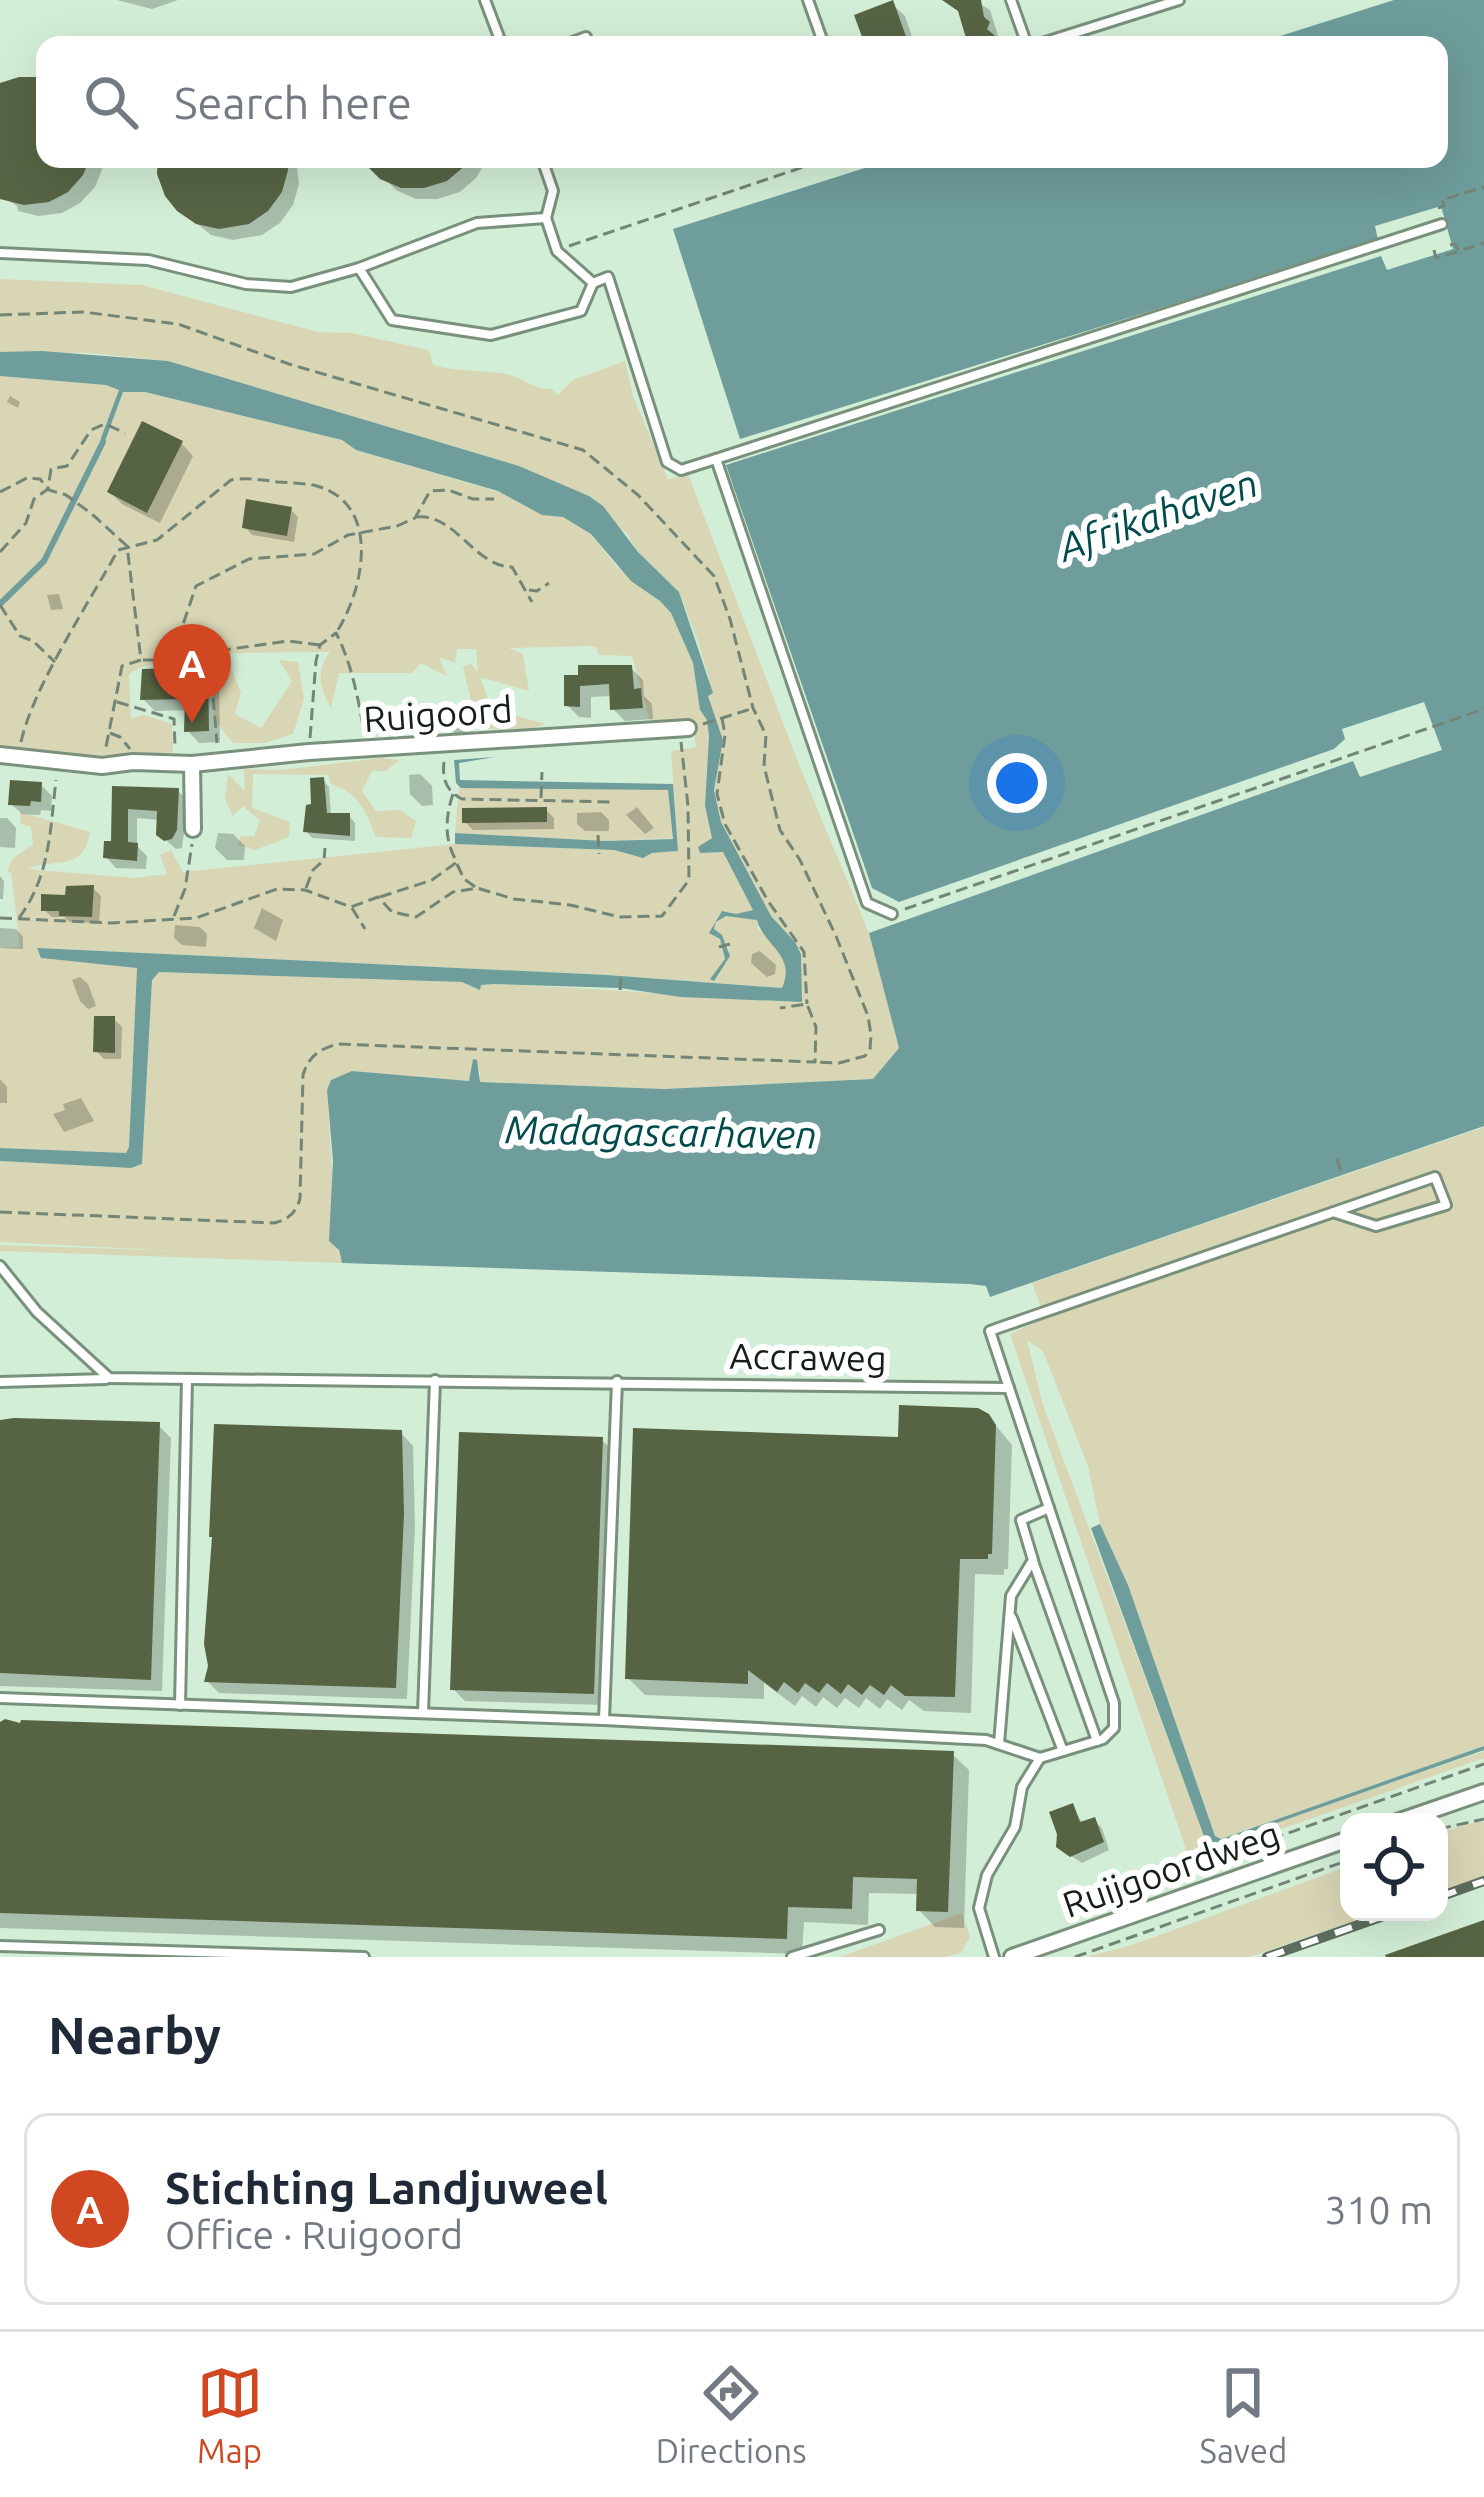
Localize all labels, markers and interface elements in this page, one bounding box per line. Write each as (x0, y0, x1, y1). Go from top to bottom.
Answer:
search box (36, 36, 1448, 168)
icon: search (78, 69, 144, 135)
text: Search here (174, 77, 412, 128)
water label: Afrikahaven (1051, 460, 1263, 569)
pin: A (153, 624, 231, 723)
street label: Ruigoord (362, 688, 514, 739)
your location (987, 753, 1047, 813)
water label: Madagascarhaven (505, 1107, 817, 1156)
street label: Accraweg (729, 1335, 887, 1378)
street label: Ruijgoordweg (1057, 1812, 1285, 1925)
map controls (1340, 1813, 1448, 1921)
button: locate (1340, 1813, 1448, 1921)
text: Nearby (48, 2006, 221, 2064)
text: Stichting Landjuweel (165, 2162, 608, 2213)
text: A (76, 2188, 104, 2231)
text: 310 m (1324, 2188, 1433, 2231)
text: Office · Ruigoord (165, 2213, 463, 2256)
tab: Map (197, 2360, 263, 2469)
tab: Directions (656, 2360, 806, 2469)
tab: Saved (1200, 2360, 1287, 2469)

